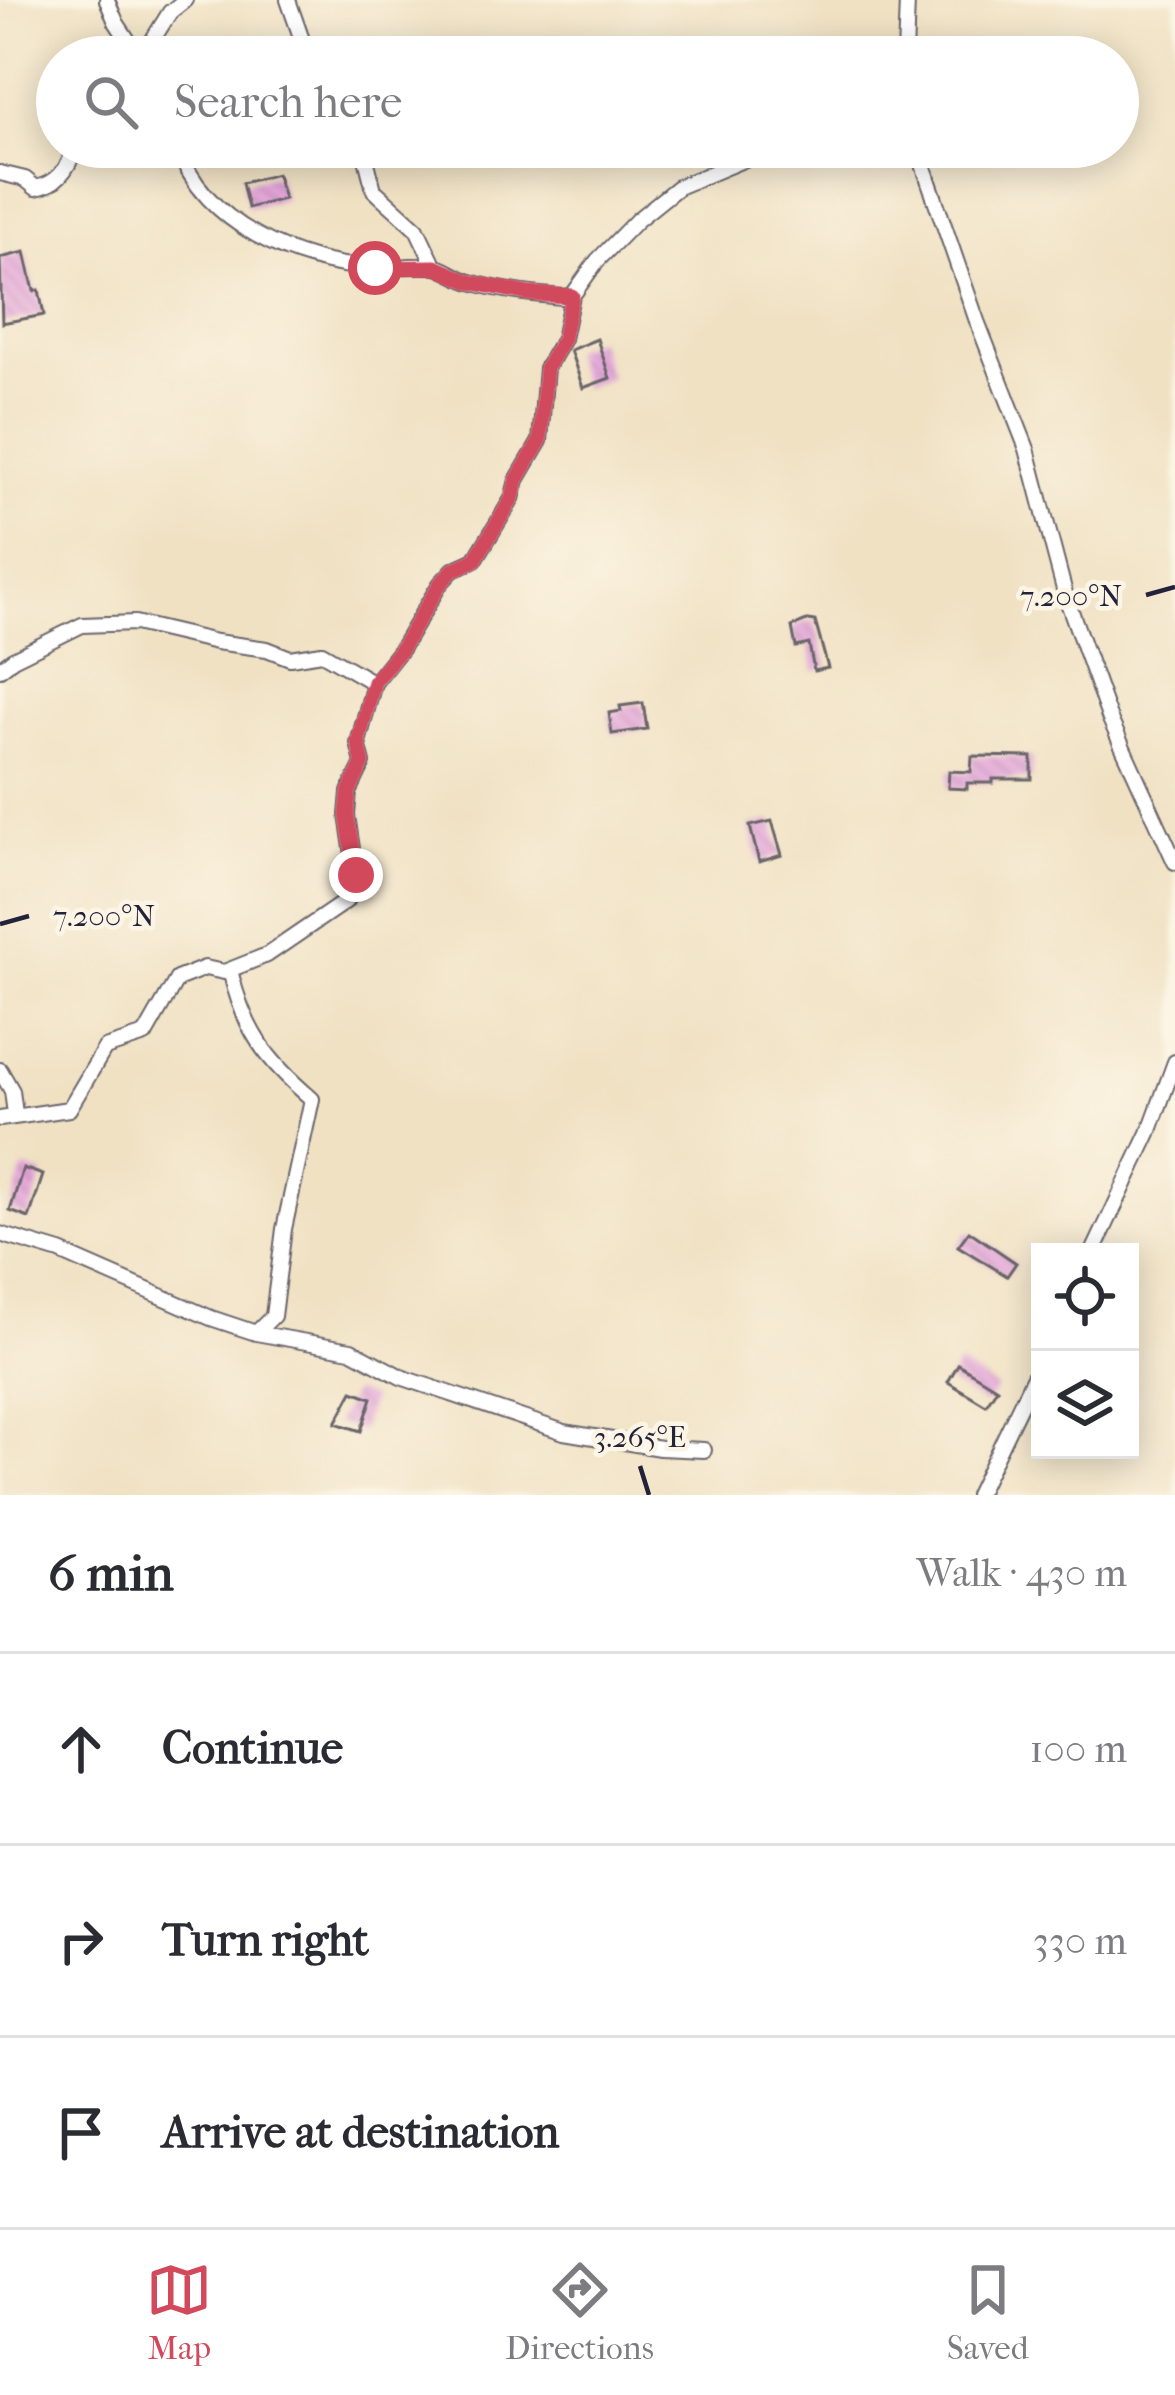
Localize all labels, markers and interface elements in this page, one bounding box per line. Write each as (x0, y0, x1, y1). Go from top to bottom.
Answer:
search box (36, 36, 1139, 168)
icon: search (78, 69, 144, 135)
text: Search here (174, 76, 402, 129)
route start (348, 241, 402, 295)
text: 7.200°N (1020, 579, 1122, 614)
route end (329, 848, 383, 902)
text: 7.200°N (53, 899, 155, 934)
map controls (1031, 1243, 1139, 1459)
button: locate (1031, 1243, 1139, 1351)
button: layers (1031, 1351, 1139, 1459)
text: 3.265°E (594, 1420, 686, 1455)
text: 6 min (48, 1543, 174, 1603)
text: Walk · 430 m (917, 1550, 1127, 1596)
icon: ahead (48, 1716, 114, 1782)
text: Continue (162, 1722, 343, 1775)
text: 100 m (1029, 1726, 1127, 1772)
icon: right (48, 1908, 114, 1974)
text: Turn right (162, 1914, 369, 1967)
text: 330 m (1033, 1918, 1127, 1964)
icon: arrive (48, 2100, 114, 2166)
text: Arrive at destination (162, 2106, 559, 2159)
tab: Map (146, 2257, 212, 2368)
tab: Directions (505, 2257, 654, 2368)
tab: Saved (947, 2257, 1029, 2368)

